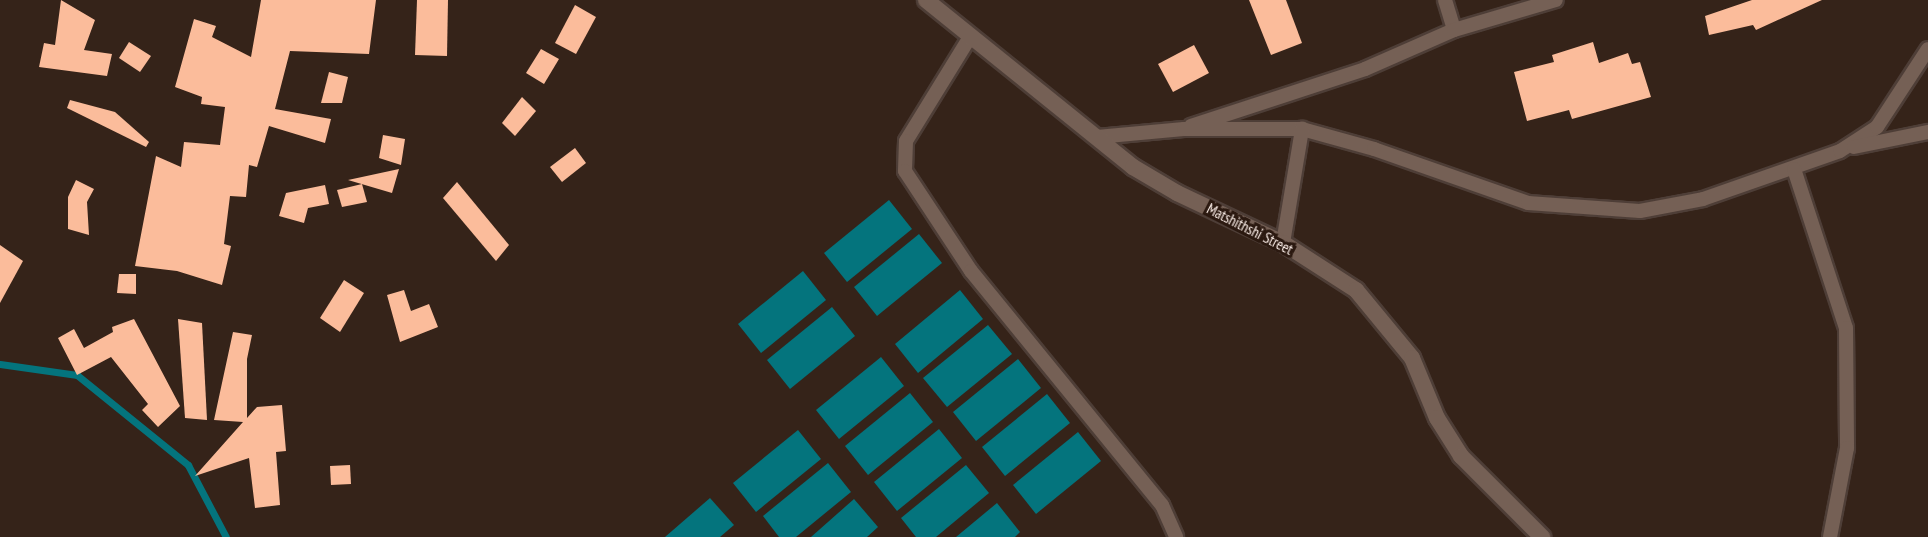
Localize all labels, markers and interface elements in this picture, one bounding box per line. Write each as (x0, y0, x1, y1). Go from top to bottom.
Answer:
street label: Matshithshi Street (1204, 200, 1296, 258)

